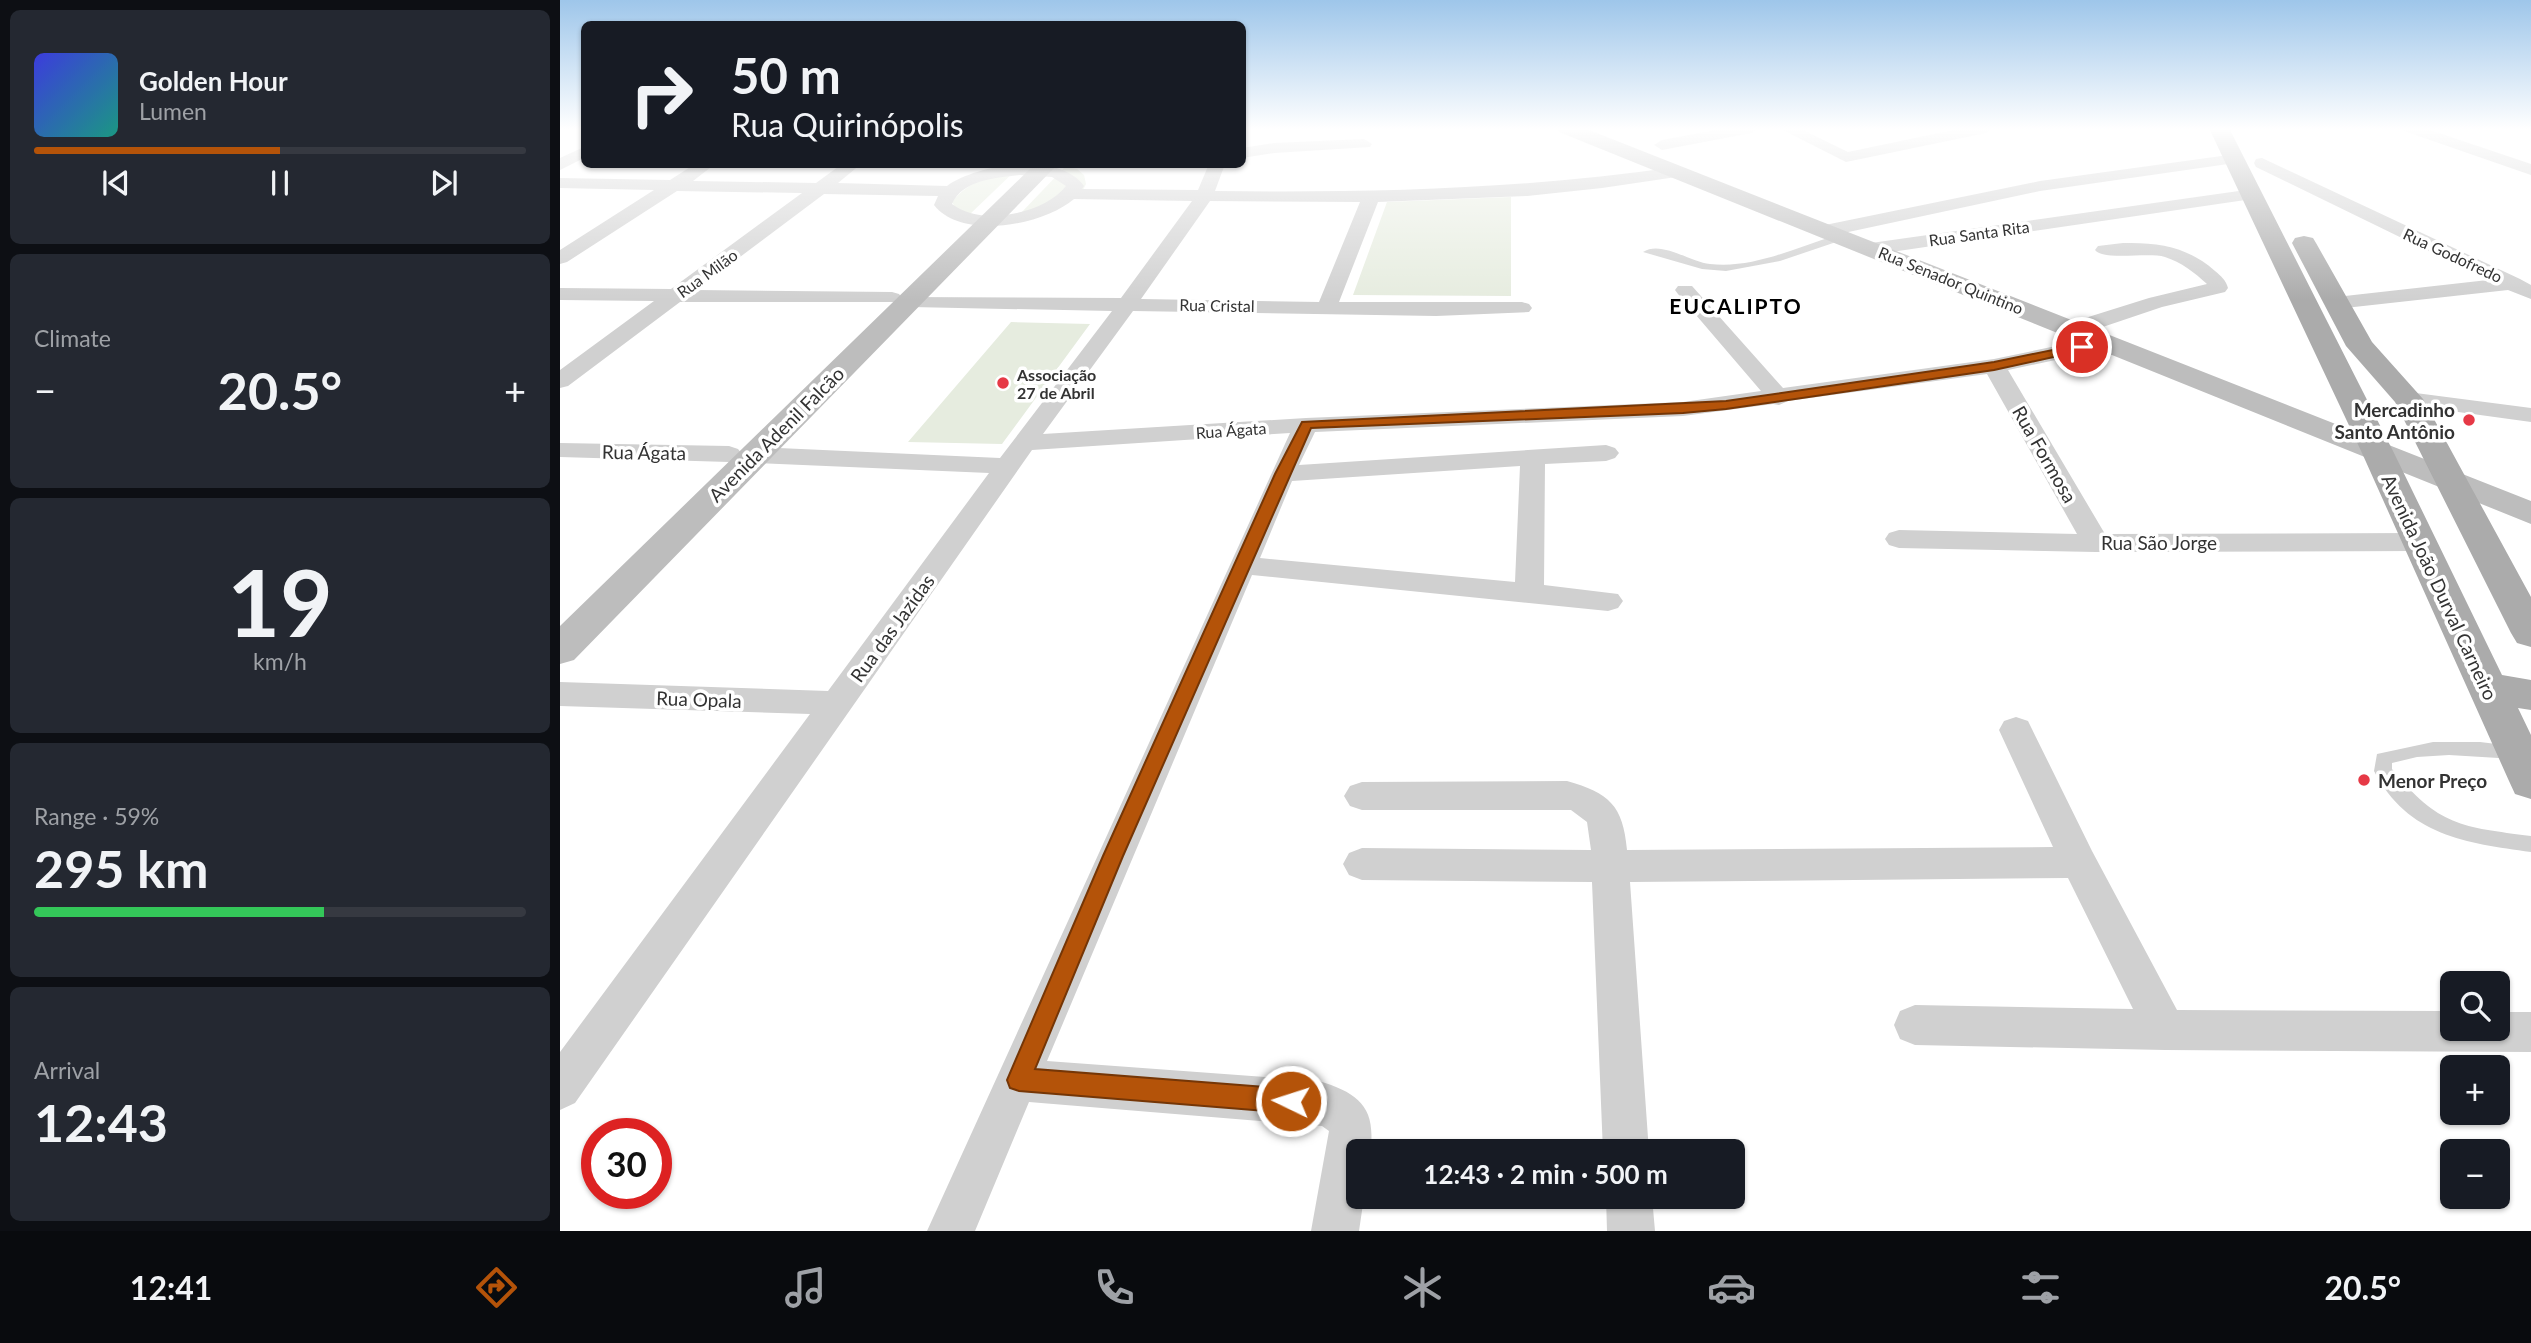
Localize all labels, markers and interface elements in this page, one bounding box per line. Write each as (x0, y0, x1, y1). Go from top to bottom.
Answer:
text: 50 m (731, 46, 841, 104)
icon: right (616, 49, 707, 140)
text: Golden Hour (139, 65, 288, 97)
text: Lumen (139, 97, 207, 125)
text: Rua Quirinópolis (731, 105, 964, 144)
icon: previous (97, 164, 135, 202)
icon: pause (261, 164, 299, 202)
icon: next (425, 164, 463, 202)
street label: Rua Santa Rita (1928, 217, 2030, 249)
street label: Rua Godofredo (2401, 224, 2505, 286)
street label: Rua Senador Quintino (1876, 242, 2026, 318)
street label: Rua Milão (673, 245, 741, 301)
district label: EUCALIPTO (1669, 293, 1803, 318)
street label: Rua Cristal (1179, 295, 1255, 315)
pin (2052, 317, 2112, 377)
text: Climate (34, 324, 111, 352)
icon: arrive (2063, 328, 2101, 366)
text: 20.5° (218, 359, 342, 421)
street label: Avenida Adenil Falcão (704, 362, 848, 506)
place label: Associação 27 de Abril (1016, 365, 1096, 402)
text: − (34, 367, 56, 413)
text: + (504, 367, 526, 413)
marker: Associação 27 de Abril (995, 375, 1011, 391)
place label: Mercadinho Santo Antônio (2334, 398, 2455, 443)
street label: Rua Formosa (2008, 401, 2082, 507)
marker: Mercadinho Santo Antônio (2461, 412, 2477, 428)
street label: Rua Ágata (1195, 418, 1267, 442)
street label: Rua Ágata (602, 440, 686, 464)
street label: Avenida João Durval Carneiro (2377, 470, 2503, 704)
street label: Rua São Jorge (2101, 531, 2217, 554)
text: 19 (227, 547, 333, 656)
street label: Rua das Jazidas (845, 570, 939, 686)
text: km/h (253, 647, 307, 675)
street label: Rua Opala (656, 686, 742, 712)
place label: Menor Preço (2378, 769, 2487, 792)
marker: Menor Preço (2356, 772, 2372, 788)
text: Range · 59% (34, 802, 159, 830)
text: 295 km (34, 837, 208, 899)
map controls (2440, 971, 2510, 1209)
button: search (2440, 971, 2510, 1041)
button: + (2440, 1055, 2510, 1125)
text: Arrival (34, 1056, 100, 1084)
position arrow (1254, 1064, 1328, 1138)
text: 12:43 (34, 1091, 168, 1153)
speed limit sign: 30 (581, 1118, 672, 1209)
button: − (2440, 1139, 2510, 1209)
text: 12:43 · 2 min · 500 m (1423, 1158, 1668, 1190)
icon: directions (472, 1263, 521, 1312)
icon: music (781, 1263, 830, 1312)
icon: phone (1090, 1263, 1139, 1312)
icon: climate (1398, 1263, 1447, 1312)
icon: car (1707, 1263, 1756, 1312)
icon: filters (2016, 1263, 2065, 1312)
text: 12:41 (130, 1268, 212, 1307)
text: 20.5° (2324, 1268, 2401, 1307)

